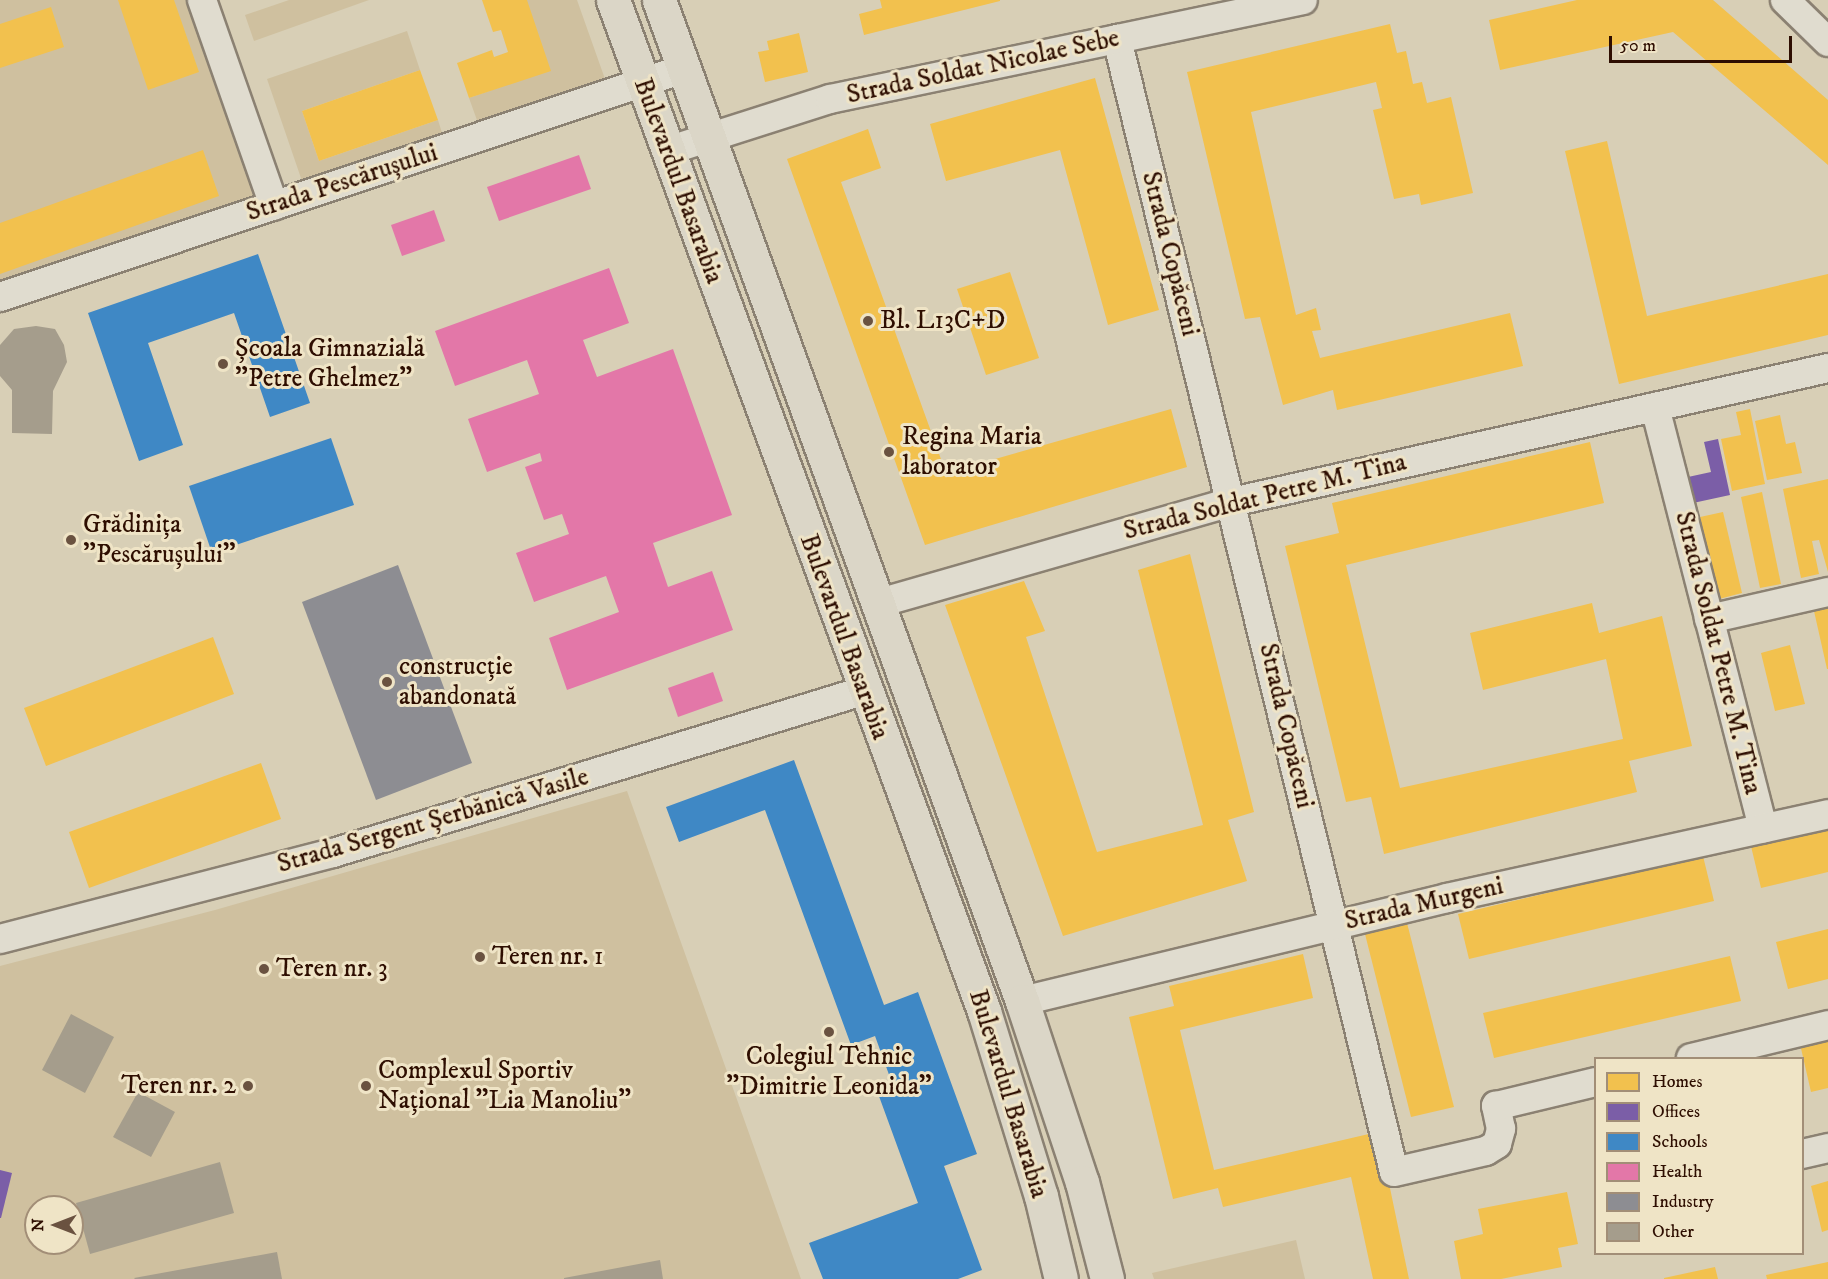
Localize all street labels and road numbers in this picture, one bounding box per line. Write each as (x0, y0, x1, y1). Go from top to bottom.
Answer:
street label: Strada Soldat Nicolae Sebe (844, 23, 1122, 111)
street label: Bulevardul Basarabia (626, 74, 730, 288)
street label: Strada Pescărușului (242, 137, 442, 229)
street label: Strada Copăceni (1134, 168, 1206, 340)
street label: Strada Soldat Petre M. Tina (1120, 447, 1410, 547)
street label: Strada Soldat Petre M. Tina (1668, 508, 1768, 798)
street label: Bulevardul Basarabia (792, 530, 896, 744)
street label: Strada Copăceni (1252, 640, 1320, 812)
street label: Strada Sergent Șerbănică Vasile (274, 762, 592, 880)
street label: Strada Murgeni (1342, 871, 1506, 937)
street label: Bulevardul Basarabia (961, 986, 1055, 1202)

